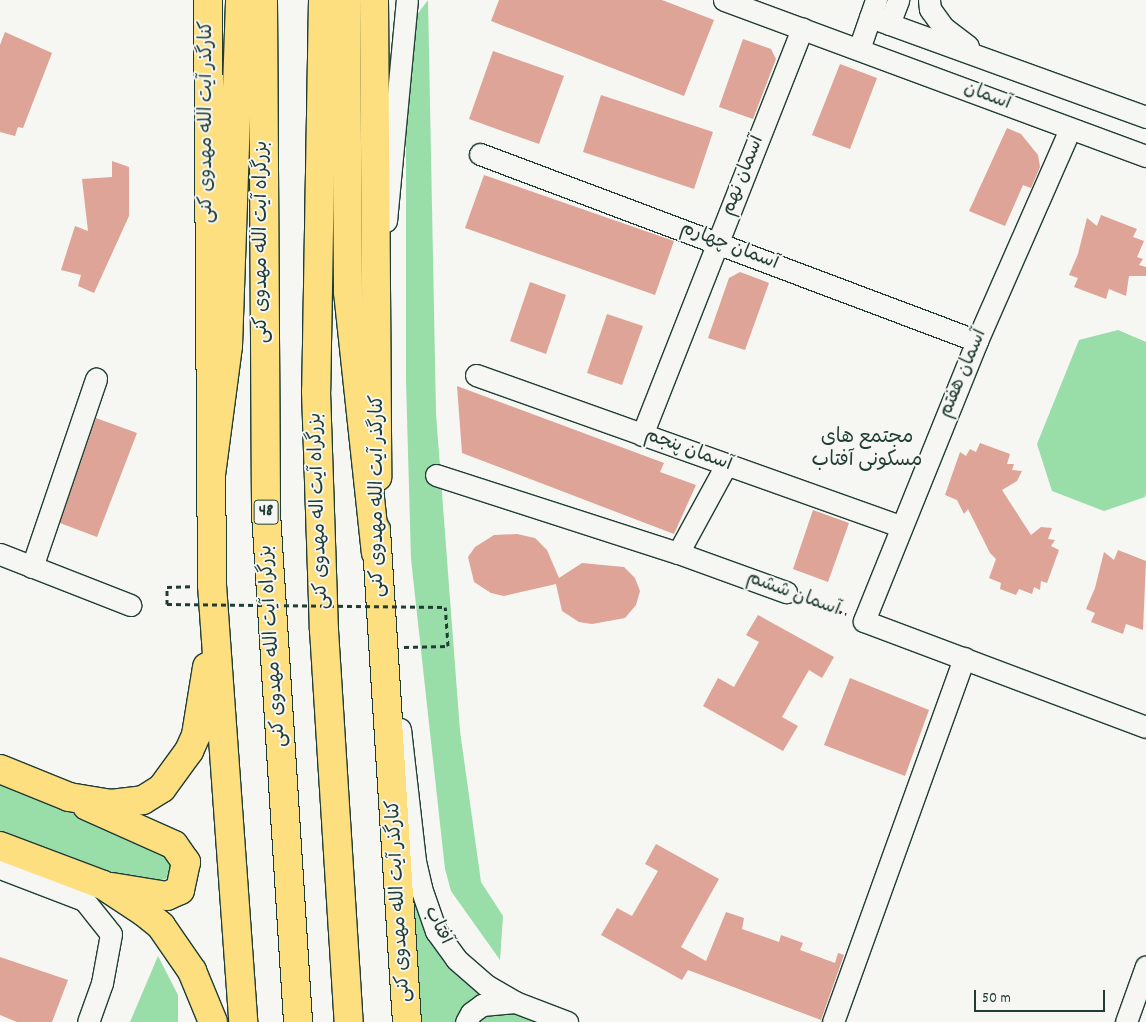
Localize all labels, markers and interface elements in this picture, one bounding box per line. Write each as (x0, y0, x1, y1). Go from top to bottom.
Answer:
street label: کنارگذر آیت الله مهدوی کنی (197, 21, 219, 223)
street label: آسمان (960, 78, 1014, 116)
street label: آسمان نهم (718, 133, 770, 219)
street label: بزرگراه آیت الله مهدوی کنی (252, 141, 274, 343)
street label: آسمان چهارم (677, 218, 781, 276)
street label: آسمان هفتم (935, 326, 993, 422)
street label: کنارگذر آیت الله مهدوی کنی (368, 395, 390, 597)
street label: بزرگراه آیت اله مهدوی کنی (305, 412, 335, 610)
street label: آسمان پنجم (641, 425, 735, 477)
district label: مجتمع های مسکونی آفتاب (812, 427, 922, 474)
road number: 48 (254, 497, 278, 528)
street label: بزرگراه آیت الله مهدوی کنی (256, 544, 292, 748)
street label: آسمان ششم (743, 568, 843, 622)
street label: کنارگذر آیت الله مهدوی کنی (383, 799, 417, 1003)
street label: آفتاب (418, 903, 456, 949)
scale bar (976, 980, 1107, 1012)
text: 50 m (982, 988, 1011, 1010)

